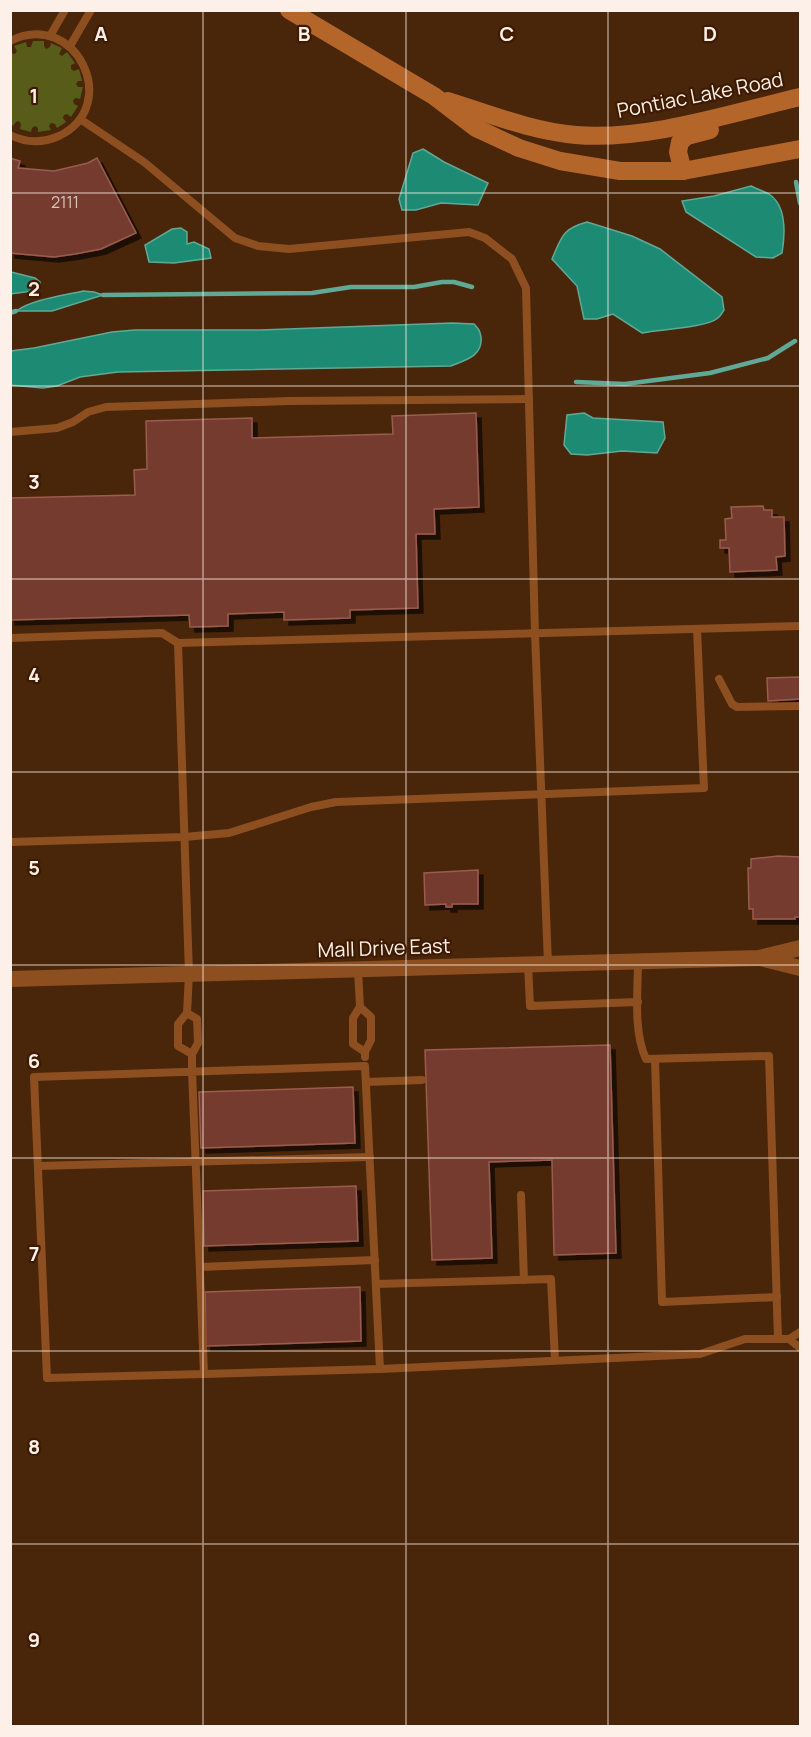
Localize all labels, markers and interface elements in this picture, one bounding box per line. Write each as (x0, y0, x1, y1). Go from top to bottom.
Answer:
text: A (94, 20, 108, 47)
text: B (298, 20, 311, 47)
text: C (500, 20, 514, 47)
text: D (703, 20, 717, 47)
street label: Pontiac Lake Road (615, 65, 785, 124)
text: 1 (30, 82, 38, 109)
house number: 2111 (51, 191, 79, 213)
text: 2 (28, 275, 40, 302)
text: 3 (28, 468, 40, 495)
text: 4 (28, 661, 40, 688)
text: 5 (28, 854, 40, 881)
street label: Mall Drive East (317, 932, 451, 963)
text: 6 (28, 1047, 40, 1074)
text: 7 (29, 1240, 39, 1267)
text: 8 (28, 1433, 40, 1460)
text: 9 (28, 1626, 40, 1653)

